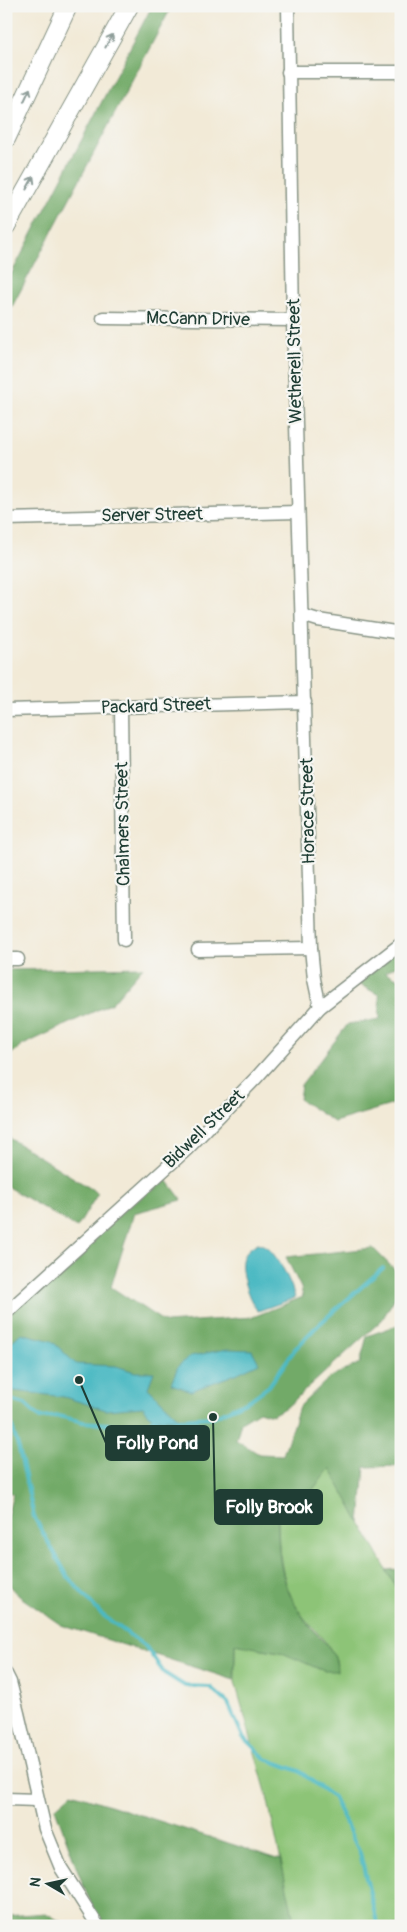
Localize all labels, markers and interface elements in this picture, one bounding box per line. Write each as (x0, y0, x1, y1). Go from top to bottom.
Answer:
one-way arrow (105, 35, 115, 49)
one-way arrow (22, 87, 32, 102)
one-way arrow (26, 176, 35, 191)
street label: Wetherell Street (282, 298, 308, 424)
street label: McCann Drive (146, 307, 250, 331)
street label: Server Street (101, 503, 204, 527)
street label: Packard Street (101, 693, 212, 719)
street label: Horace Street (296, 757, 320, 864)
street label: Chalmers Street (110, 761, 136, 886)
street label: Bidwell Street (158, 1084, 250, 1174)
callout: Folly Pond (106, 1426, 209, 1460)
text: Folly Pond (116, 1431, 198, 1455)
callout: Folly Brook (215, 1490, 322, 1524)
text: Folly Brook (225, 1495, 314, 1519)
north arrow (22, 1860, 72, 1910)
text: N (27, 1876, 45, 1888)

